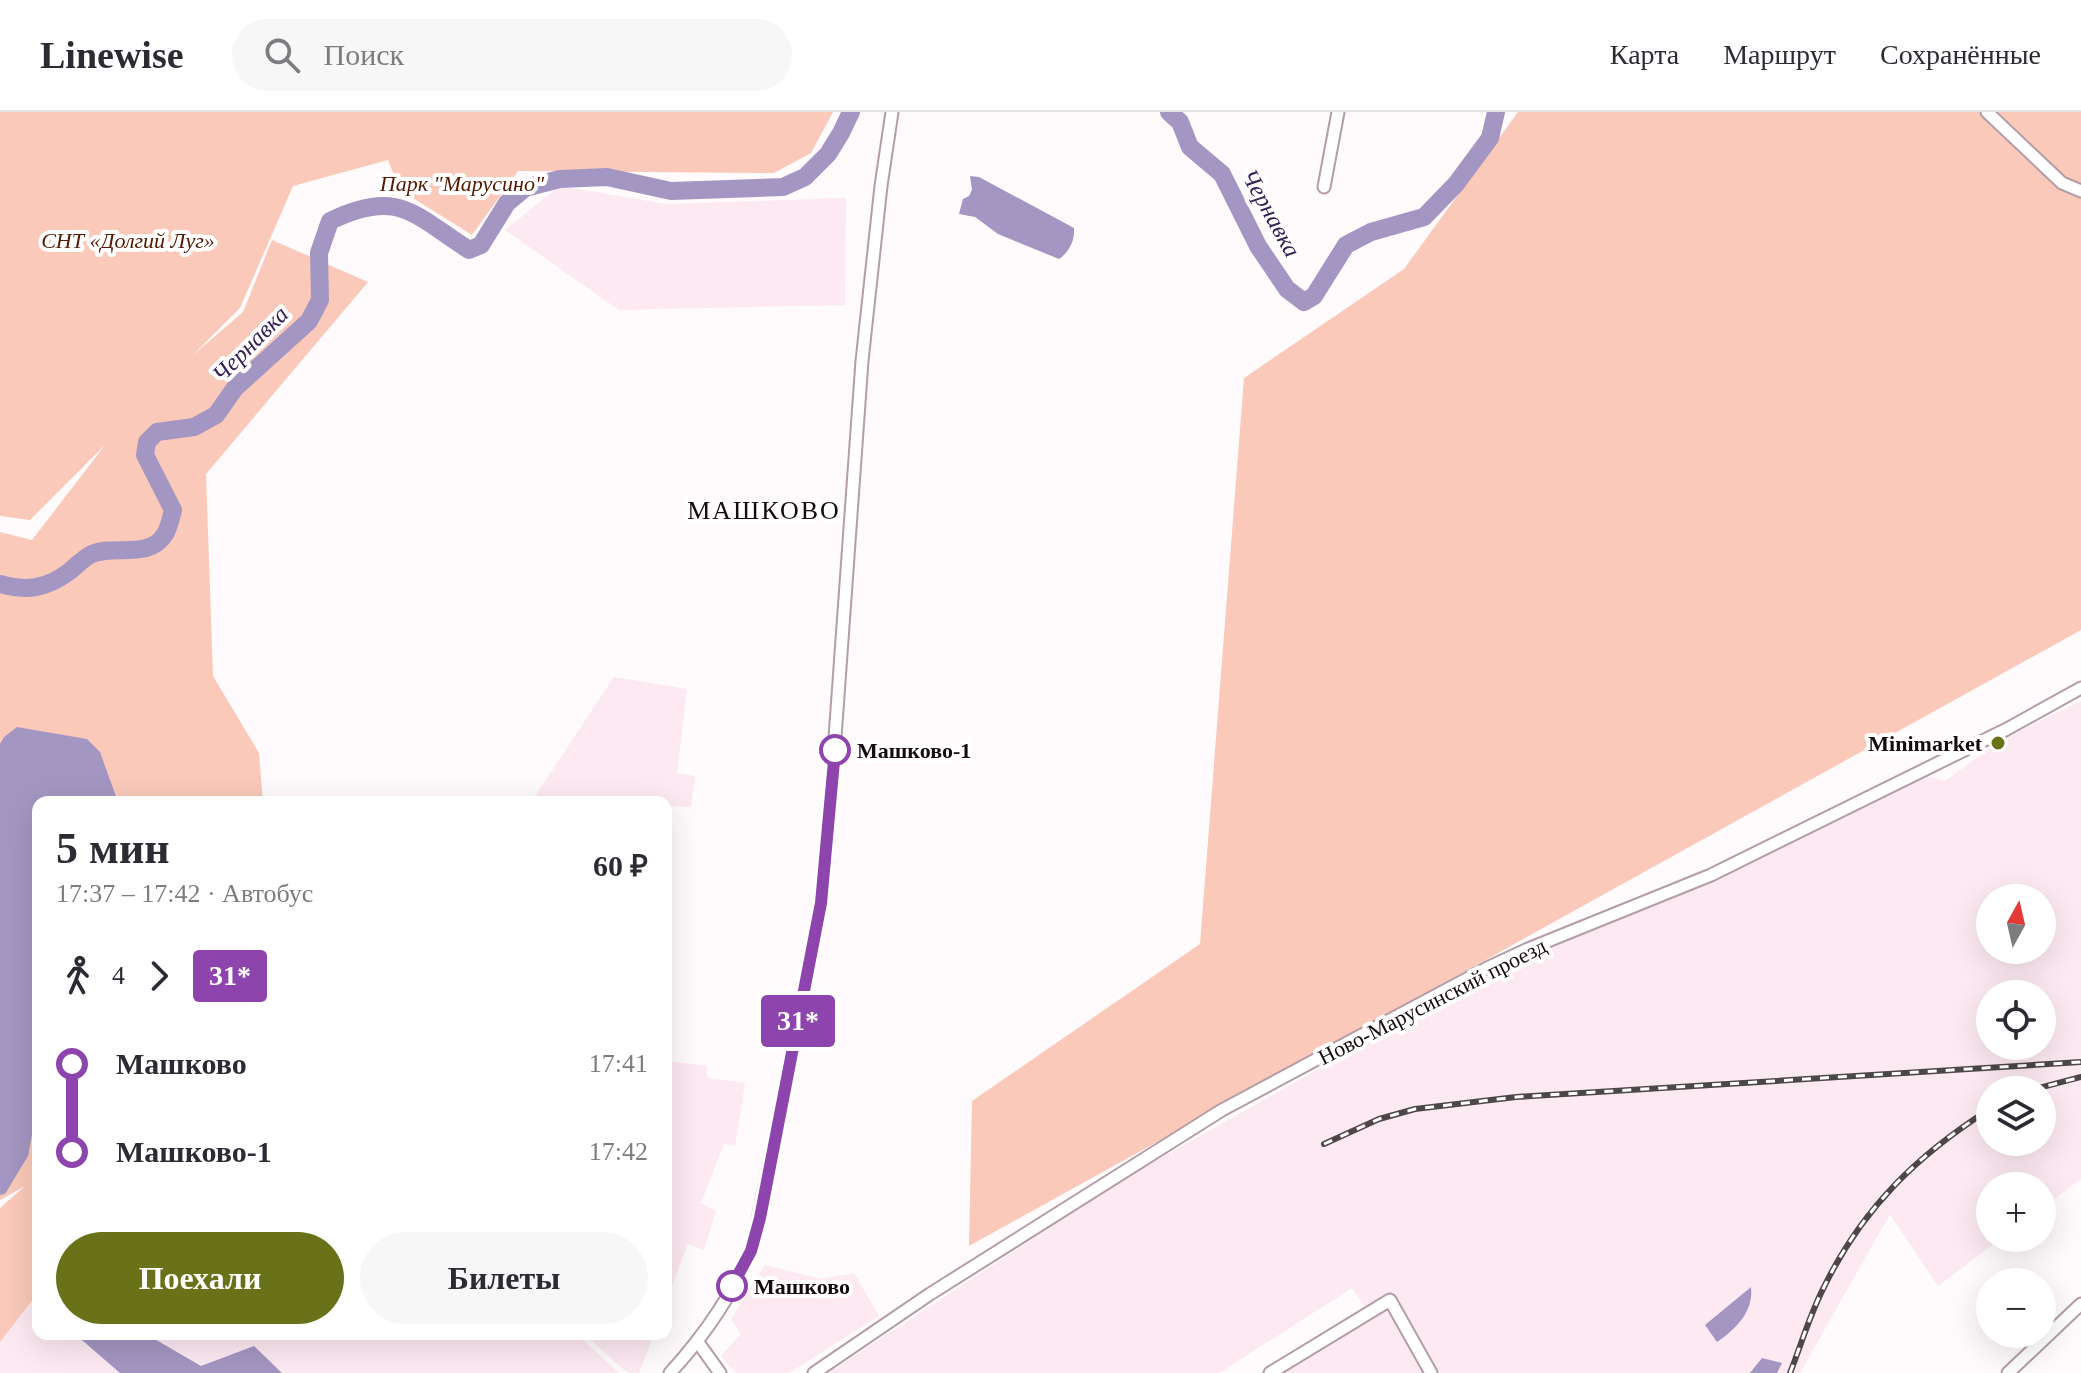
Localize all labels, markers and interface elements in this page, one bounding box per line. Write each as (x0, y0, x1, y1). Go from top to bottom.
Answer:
search box (232, 19, 792, 91)
icon: search (260, 33, 304, 77)
text: Linewise (40, 34, 184, 76)
text: Поиск (324, 38, 404, 71)
text: Карта (1610, 39, 1679, 70)
text: Маршрут (1723, 39, 1836, 70)
text: Сохранённые (1880, 39, 2041, 70)
water label: Чернавка (1236, 165, 1306, 261)
park label: Парк "Марусино" (379, 171, 545, 196)
park label: СНТ «Долгий Луг» (41, 228, 215, 253)
water label: Чернавка (207, 301, 293, 387)
district label: МАШКОВО (687, 496, 841, 525)
place label: Minimarket (1868, 731, 1983, 756)
marker: Minimarket (1989, 734, 2007, 752)
marker: Машково-1 (820, 735, 850, 765)
place label: Машково-1 (857, 738, 971, 763)
text: 5 мин (56, 824, 170, 873)
text: 60 ₽ (593, 849, 648, 882)
text: 17:37 – 17:42 · Автобус (56, 879, 313, 908)
north arrow (1976, 884, 2056, 964)
map controls (1976, 884, 2056, 1348)
street label: Ново-Марусинский проезд (1314, 933, 1551, 1070)
icon: walk (56, 954, 100, 998)
icon: forward (137, 954, 181, 998)
text: 31* (209, 960, 251, 991)
text: 4 (112, 961, 125, 990)
button: locate (1976, 980, 2056, 1060)
line badge: 31* (752, 995, 844, 1047)
text: 31* (777, 1005, 819, 1036)
text: Машково (116, 1047, 247, 1080)
text: 17:41 (589, 1049, 648, 1078)
button: layers (1976, 1076, 2056, 1156)
text: Машково-1 (116, 1135, 272, 1168)
text: 17:42 (589, 1137, 648, 1166)
button: + (1976, 1172, 2056, 1252)
button: Поехали (56, 1232, 344, 1324)
button: Билеты (360, 1232, 648, 1324)
button: − (1976, 1268, 2056, 1348)
marker: Машково (717, 1271, 747, 1301)
place label: Машково (754, 1274, 850, 1299)

